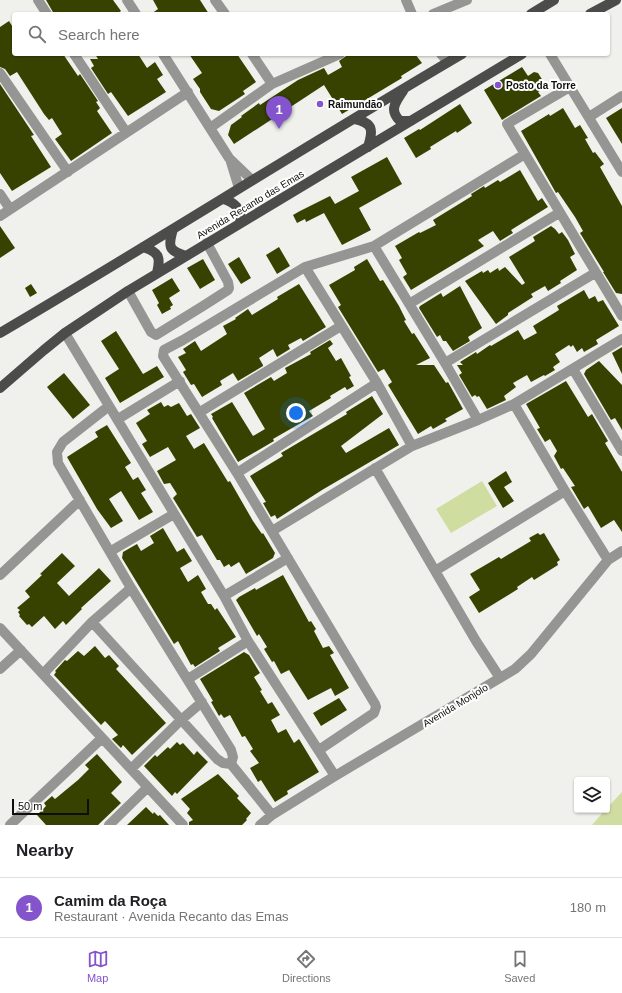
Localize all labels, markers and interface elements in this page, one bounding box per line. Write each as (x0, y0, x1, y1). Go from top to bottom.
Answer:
search box (12, 12, 610, 56)
icon: search (26, 23, 48, 45)
text: Search here (58, 26, 140, 43)
marker: Posto da Torre (493, 80, 503, 90)
place label: Posto da Torre (506, 80, 576, 91)
pin: 1 (266, 96, 292, 129)
marker: Raimundão (315, 99, 325, 109)
place label: Raimundão (328, 99, 382, 110)
street label: Avenida Recanto das Emas (195, 168, 306, 241)
your location (286, 403, 306, 423)
street label: Avenida Monjolo (421, 681, 490, 729)
map controls (574, 777, 610, 813)
button: layers (574, 777, 610, 813)
scale bar (12, 797, 89, 816)
text: 50 m (18, 800, 42, 812)
text: Nearby (16, 841, 74, 860)
text: Camim da Roça (54, 892, 167, 909)
text: 1 (25, 900, 33, 915)
text: 180 m (570, 900, 606, 915)
text: Restaurant · Avenida Recanto das Emas (54, 909, 289, 924)
tab: Map (87, 948, 109, 984)
tab: Directions (282, 948, 331, 984)
tab: Saved (504, 948, 535, 984)

